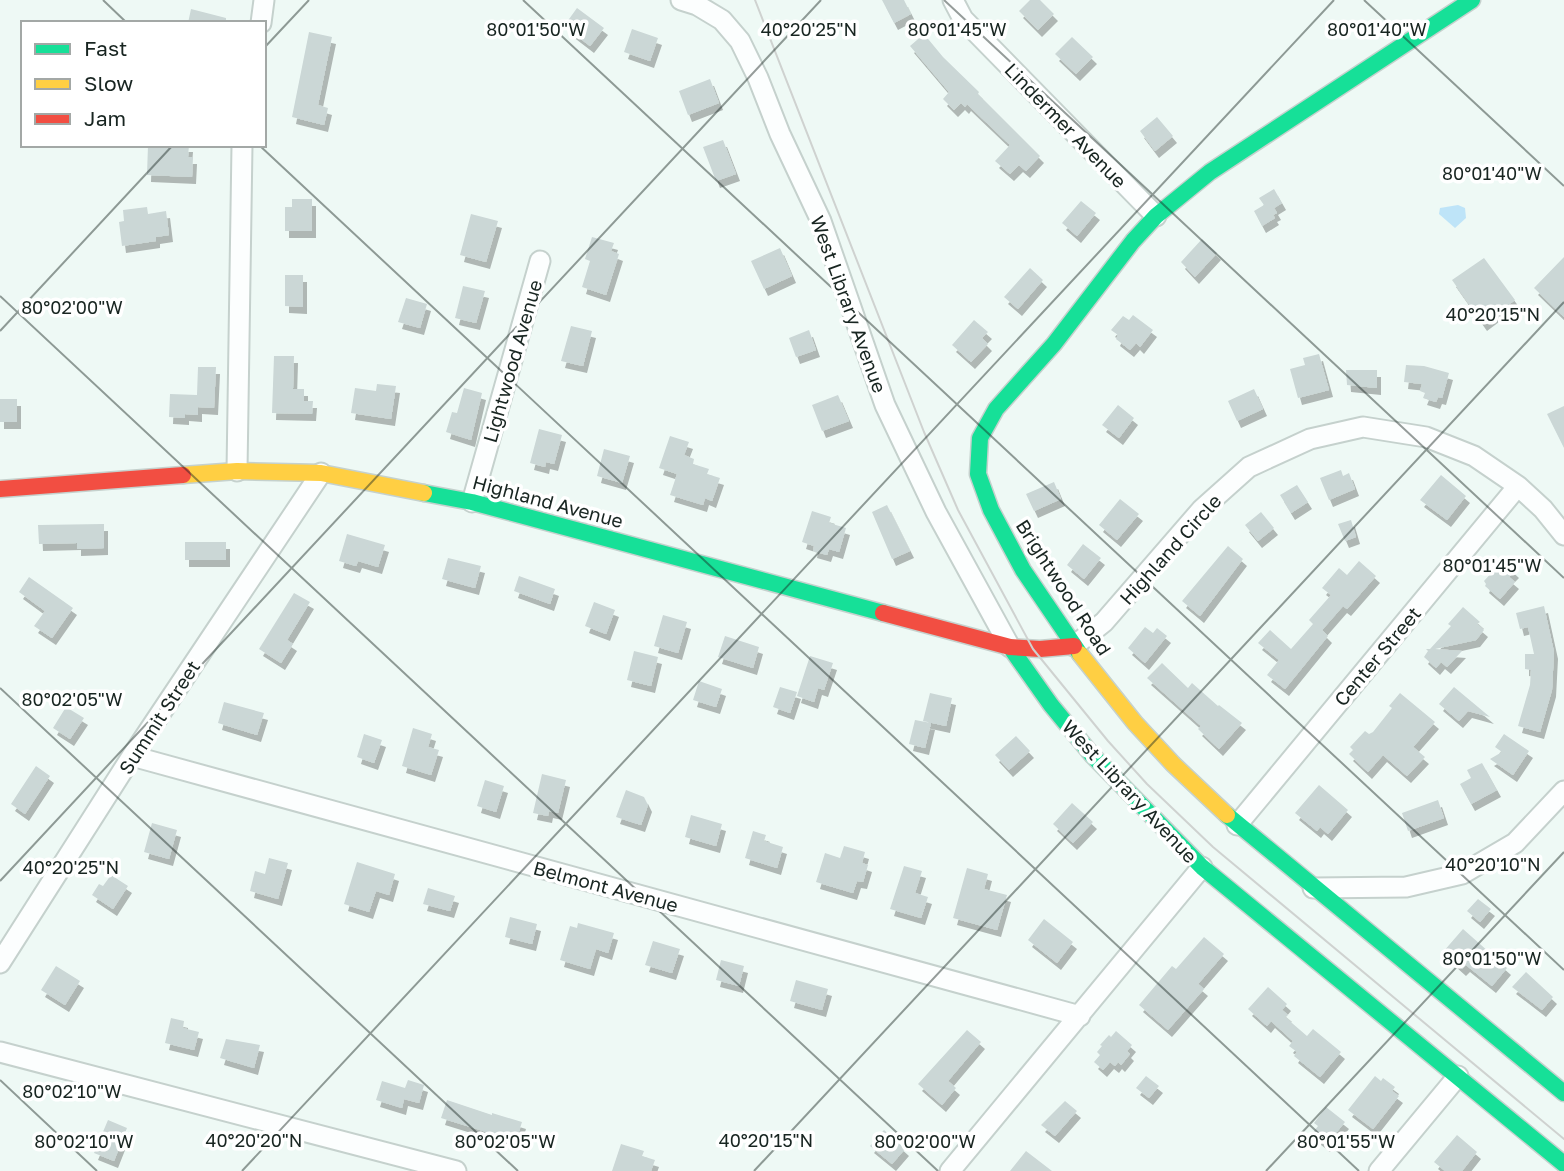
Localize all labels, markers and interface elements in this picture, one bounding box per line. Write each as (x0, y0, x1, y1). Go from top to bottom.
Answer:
text: 80°01'50"W (486, 18, 586, 40)
text: 40°20'25"N (761, 18, 857, 40)
text: 80°01'45"W (907, 18, 1007, 40)
text: 80°01'40"W (1327, 18, 1427, 40)
legend (21, 21, 266, 147)
text: Fast (84, 35, 127, 61)
street label: Lindermer Avenue (1000, 58, 1132, 192)
text: Slow (84, 70, 133, 96)
text: Jam (84, 105, 126, 131)
text: 80°01'40"W (1442, 162, 1542, 184)
street label: West Library Avenue (806, 212, 892, 396)
street label: Lightwood Avenue (478, 277, 546, 445)
text: 80°02'00"W (21, 296, 123, 318)
text: 40°20'15"N (1446, 303, 1540, 325)
street label: Highland Avenue (470, 470, 626, 532)
street label: Highland Circle (1114, 489, 1226, 609)
street label: Brightwood Road (1012, 515, 1116, 659)
text: 80°01'45"W (1442, 554, 1542, 576)
street label: Center Street (1329, 602, 1425, 710)
street label: Summit Street (114, 656, 204, 778)
text: 80°02'05"W (22, 688, 122, 710)
street label: West Library Avenue (1058, 715, 1202, 867)
text: 40°20'10"N (1445, 853, 1541, 875)
text: 40°20'25"N (23, 856, 119, 878)
street label: Belmont Avenue (531, 856, 681, 916)
text: 80°01'50"W (1442, 947, 1542, 969)
text: 80°02'10"W (22, 1080, 122, 1102)
text: 40°20'20"N (205, 1129, 303, 1151)
text: 40°20'15"N (719, 1129, 813, 1151)
text: 80°02'10"W (34, 1130, 134, 1152)
text: 80°02'05"W (455, 1130, 555, 1152)
text: 80°02'00"W (874, 1130, 976, 1152)
text: 80°01'55"W (1297, 1130, 1395, 1152)

